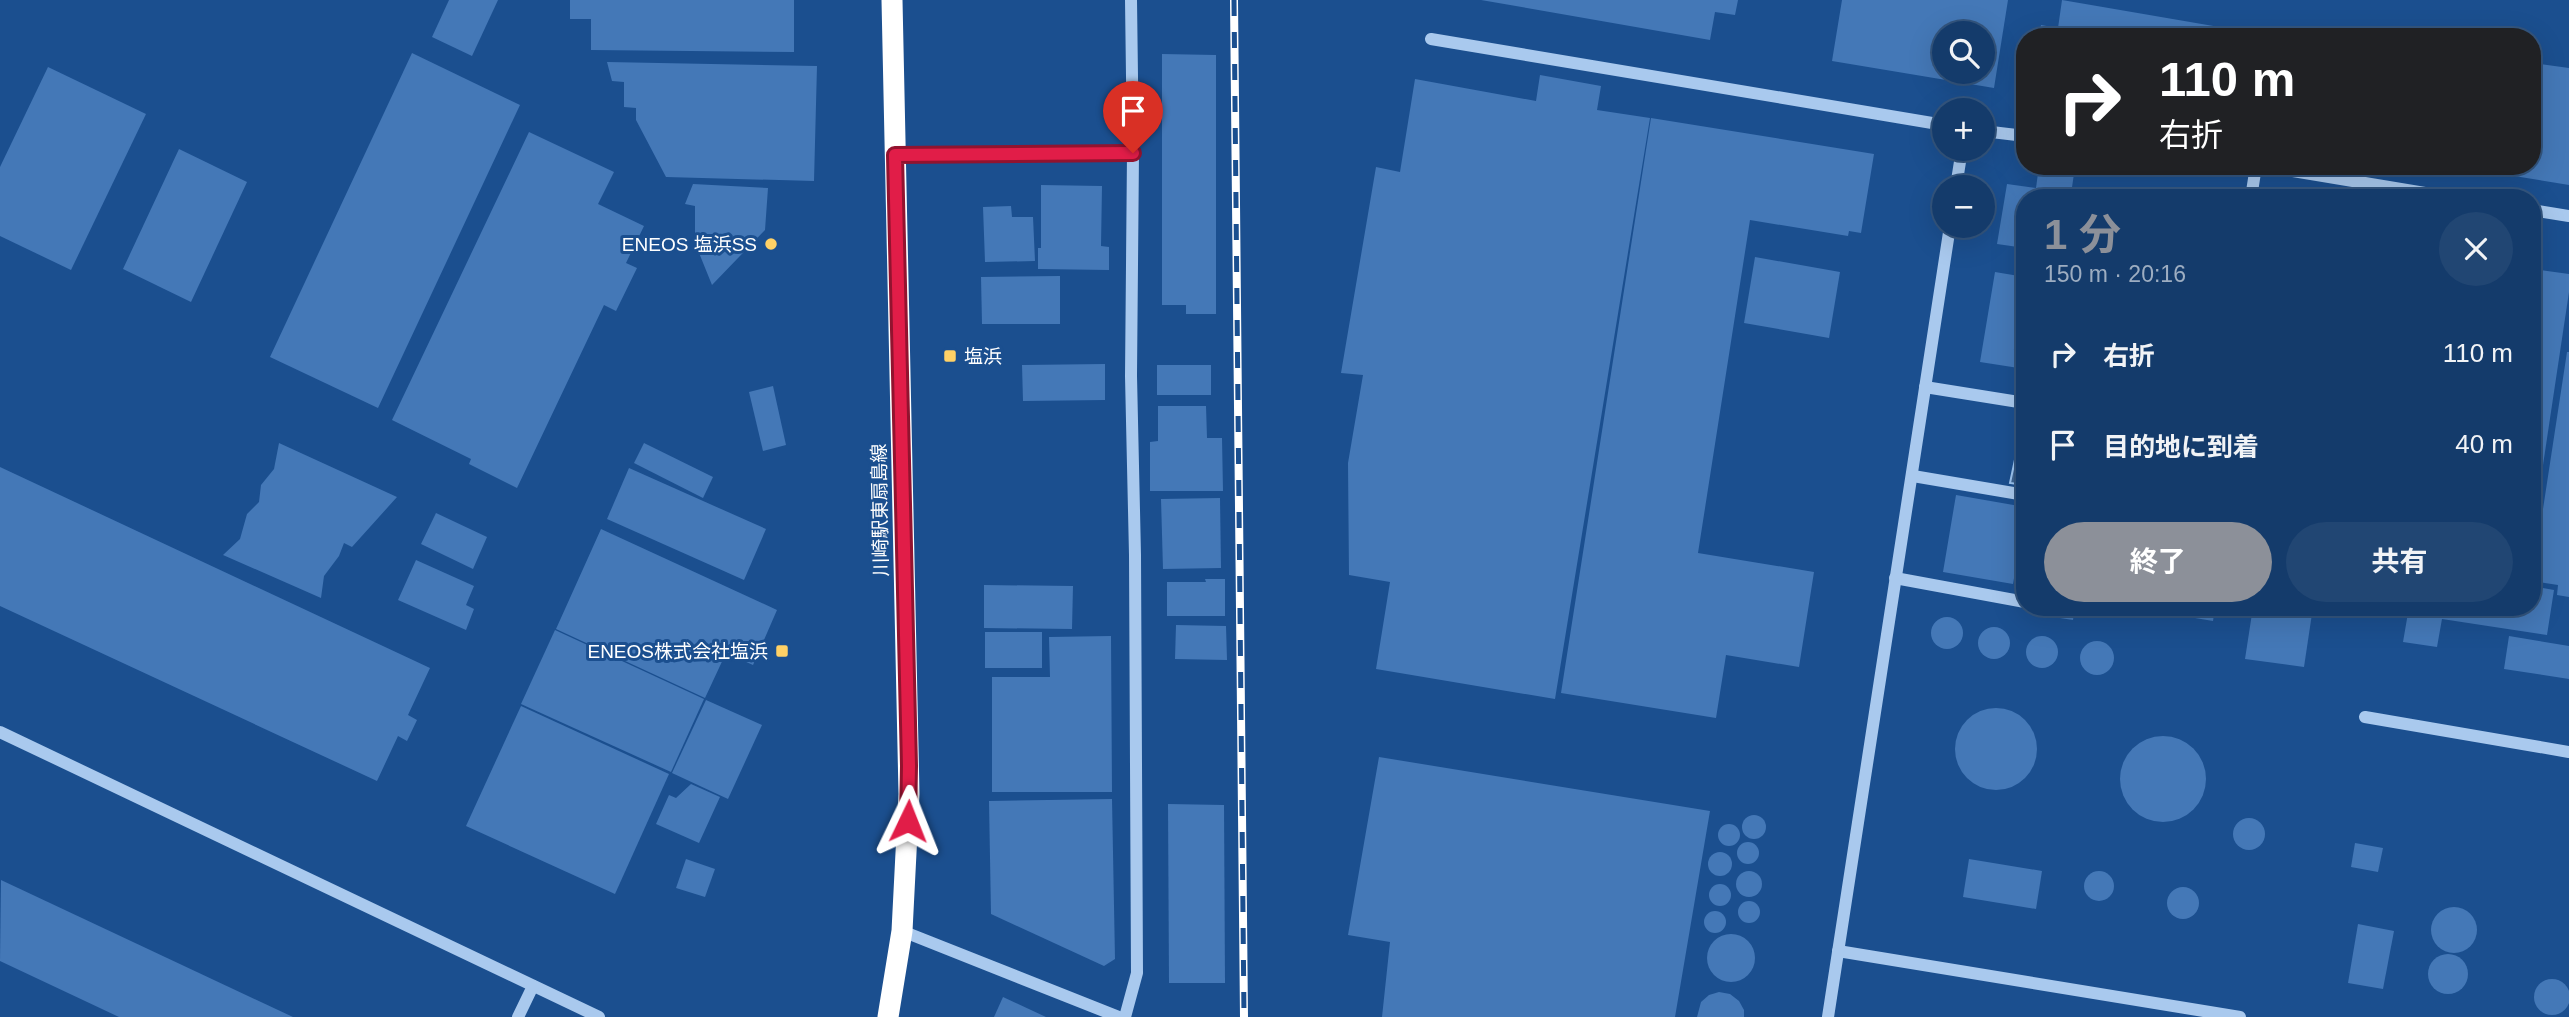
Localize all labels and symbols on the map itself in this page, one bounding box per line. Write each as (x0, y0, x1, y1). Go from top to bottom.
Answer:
pin (1103, 81, 1163, 153)
place label: ENEOS 塩浜SS (622, 234, 757, 255)
marker: ENEOS 塩浜SS (763, 236, 779, 252)
place label: 塩浜 (964, 346, 1002, 367)
marker: 塩浜 (942, 348, 958, 364)
street label: 川崎駅東扇島線 (868, 443, 892, 577)
place label: ENEOS株式会社塩浜 (587, 641, 768, 662)
marker: ENEOS株式会社塩浜 (774, 643, 790, 659)
position arrow (871, 784, 945, 858)

